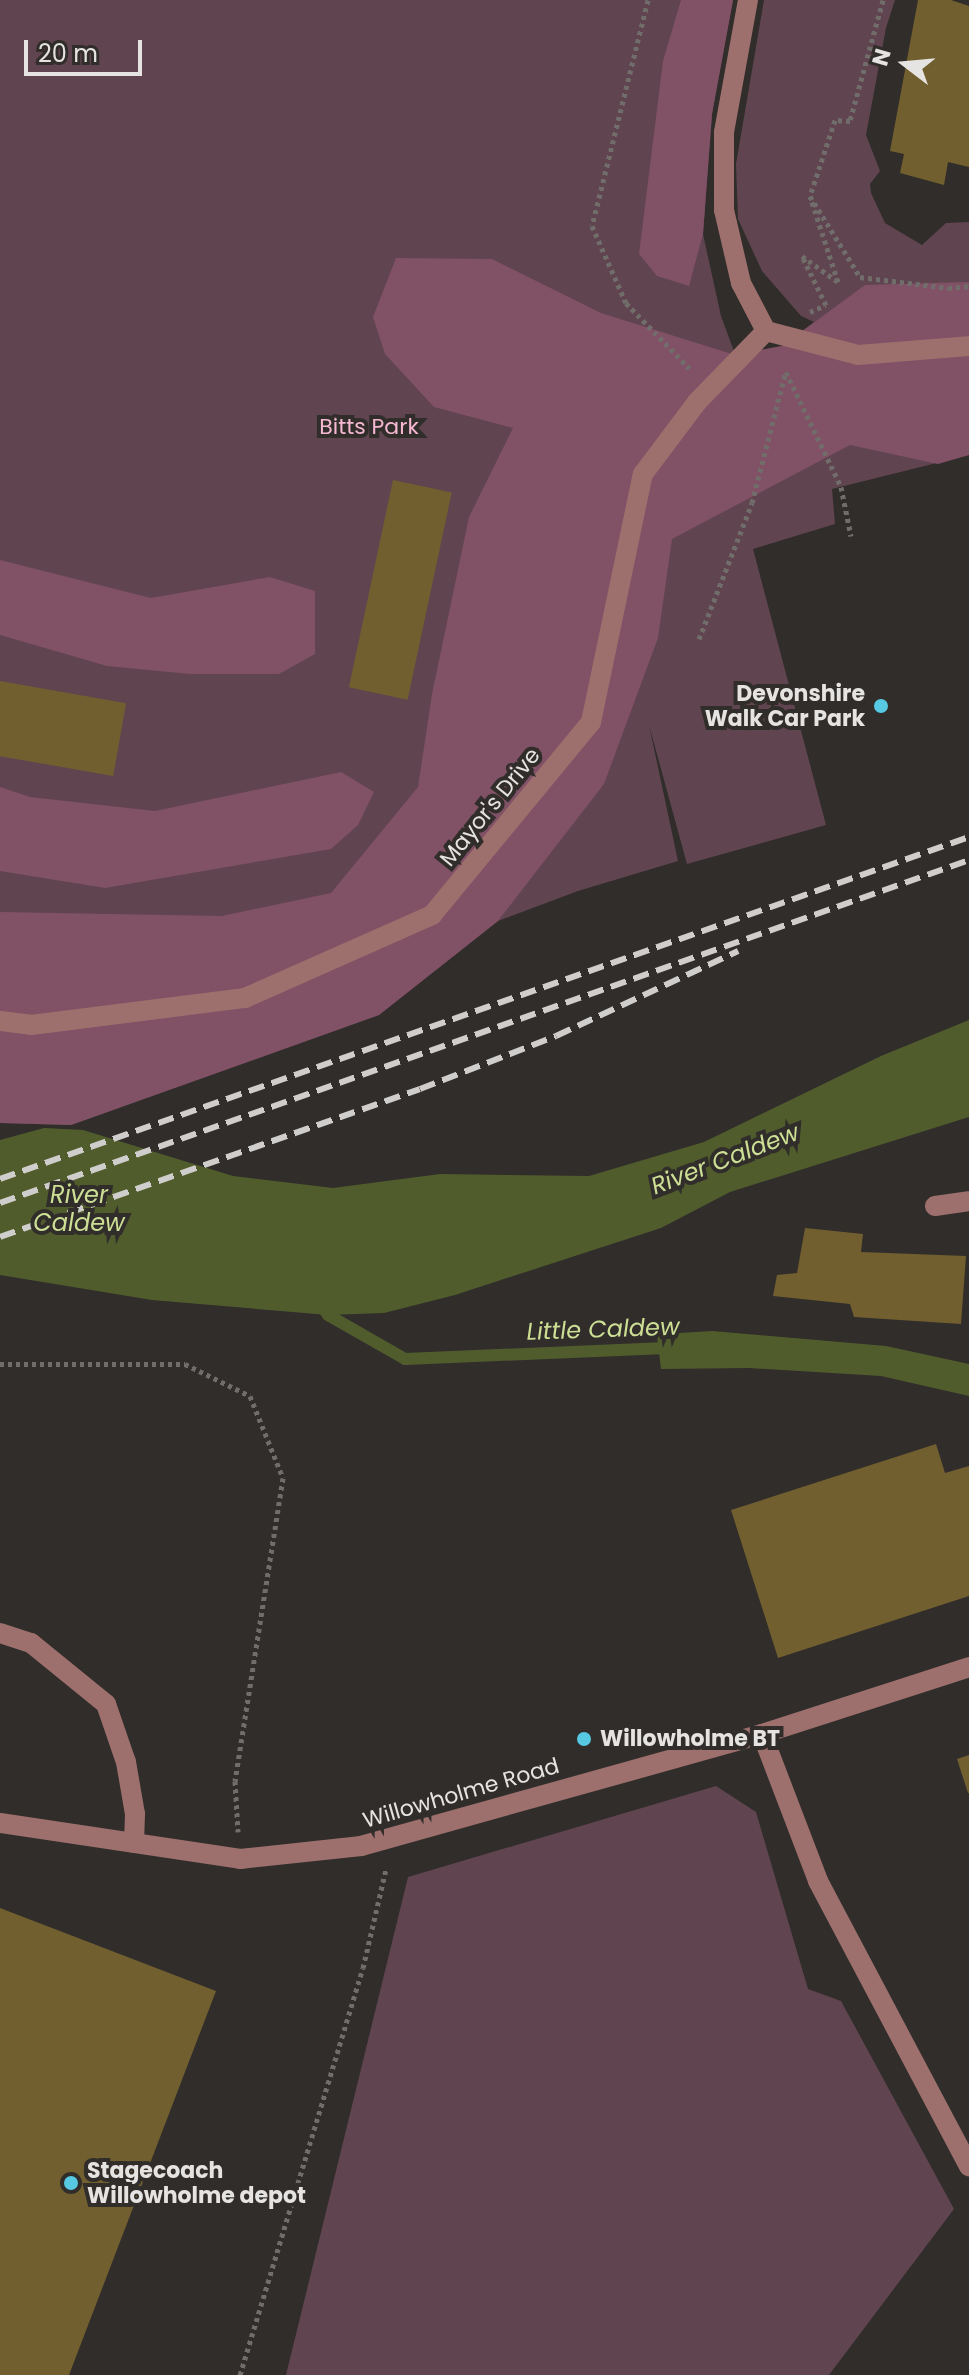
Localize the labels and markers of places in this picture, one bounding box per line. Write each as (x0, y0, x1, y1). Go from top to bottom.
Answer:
place label: Devonshire Walk Car Park (705, 680, 865, 732)
marker: Devonshire Walk Car Park (872, 697, 890, 715)
place label: Willowholme BT (600, 1726, 780, 1752)
marker: Willowholme BT (575, 1730, 593, 1748)
place label: Stagecoach Willowholme depot (87, 2157, 306, 2208)
marker: Stagecoach Willowholme depot (62, 2174, 80, 2192)

